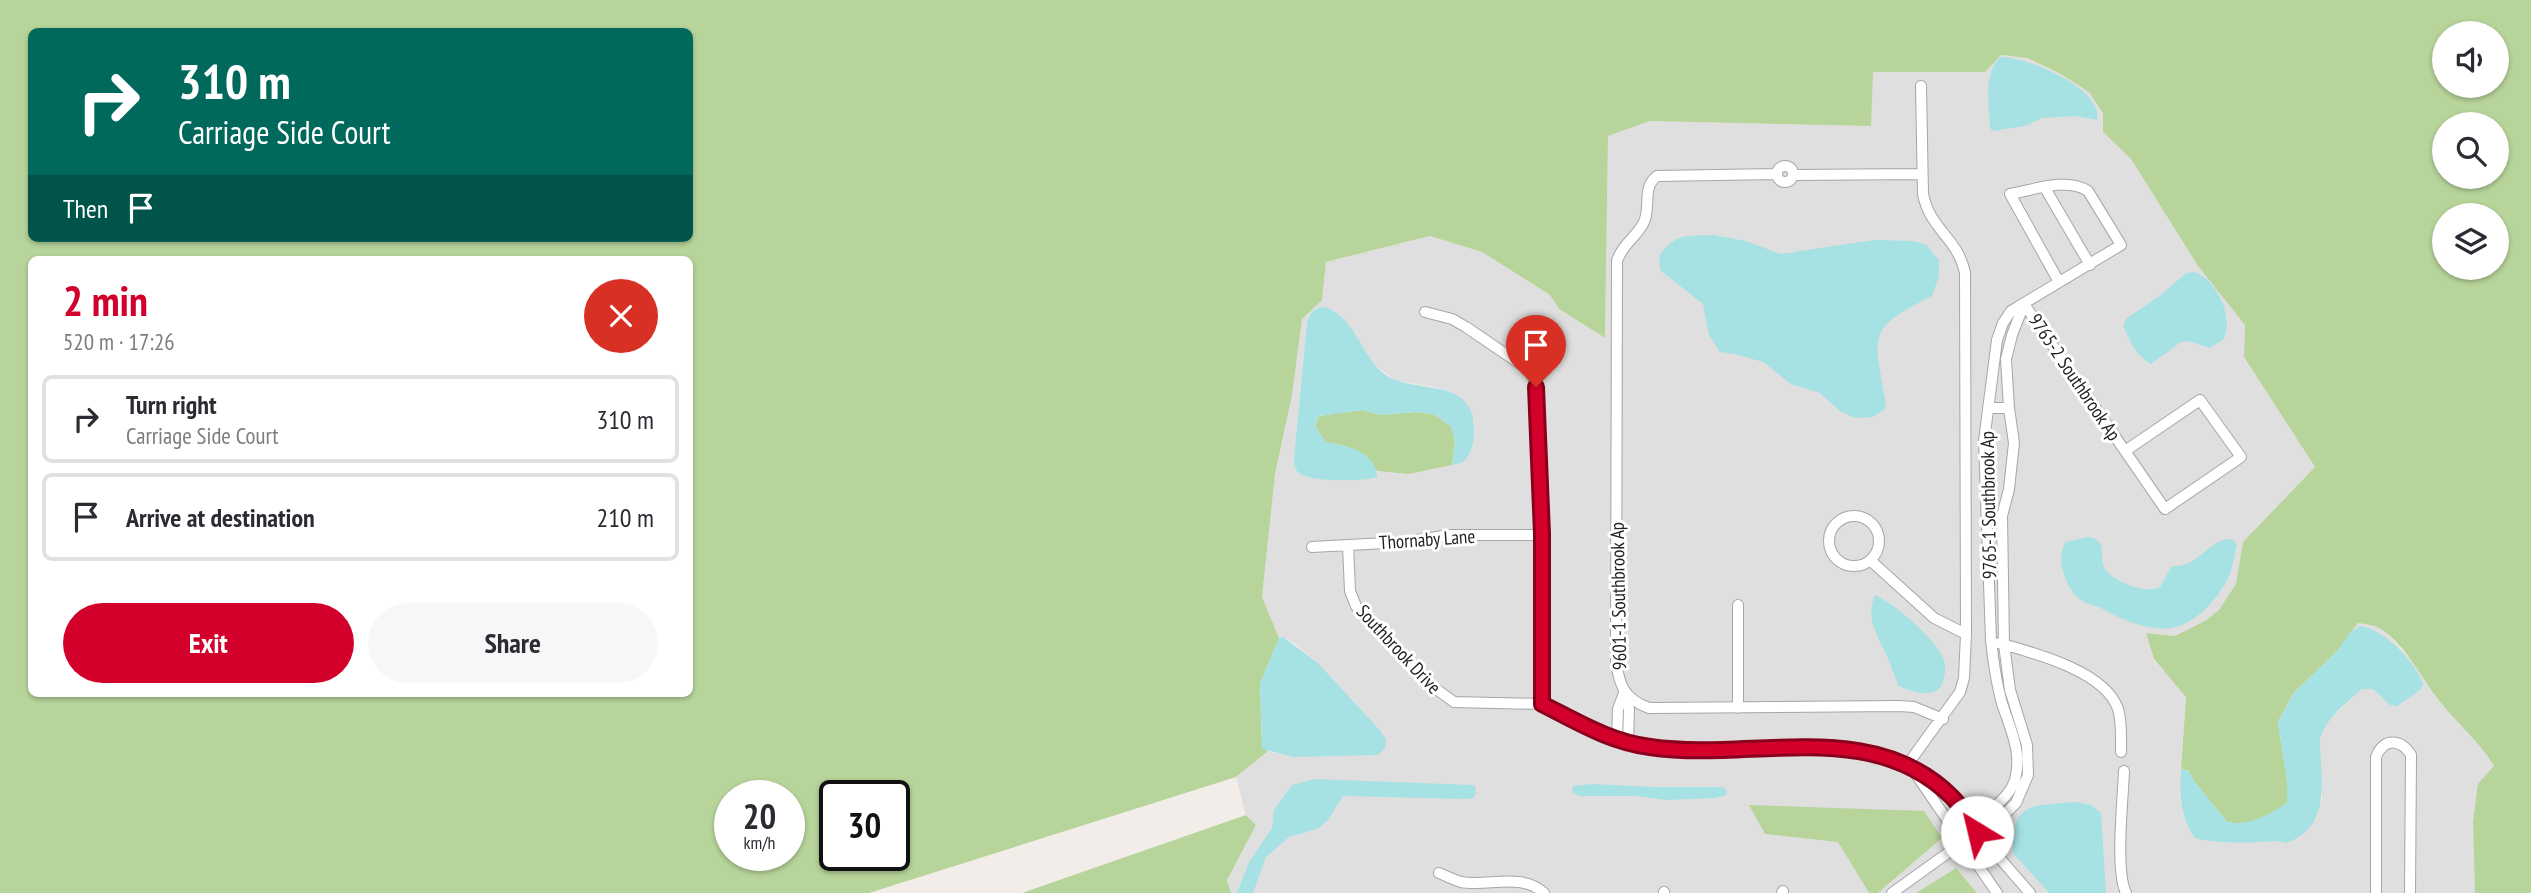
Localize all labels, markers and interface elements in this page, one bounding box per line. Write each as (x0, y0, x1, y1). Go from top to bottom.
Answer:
map controls (2432, 21, 2509, 280)
button: sound (2432, 21, 2509, 98)
text: 310 m (178, 49, 291, 113)
icon: right (63, 56, 154, 147)
text: Carriage Side Court (178, 111, 390, 153)
button: search (2432, 112, 2509, 189)
icon: arrive (122, 189, 160, 227)
text: Then (63, 192, 108, 225)
button: layers (2432, 203, 2509, 280)
text: 2 min (63, 273, 148, 328)
button: close (584, 279, 658, 353)
street label: 9765-2 Southbrook Ap (2024, 309, 2126, 445)
pin (1506, 315, 1566, 387)
icon: arrive (1517, 326, 1555, 364)
text: 520 m · 17:26 (63, 327, 175, 356)
text: Turn right (126, 388, 217, 421)
icon: right (67, 400, 105, 438)
text: 310 m (596, 403, 654, 436)
text: Carriage Side Court (126, 421, 279, 450)
street label: 9765-1 Southbrook Ap (1975, 431, 2001, 579)
icon: arrive (67, 498, 105, 536)
text: Arrive at destination (126, 501, 315, 534)
text: 210 m (596, 501, 654, 534)
street label: 9601-1 Southbrook Ap (1605, 522, 1631, 670)
street label: Thornaby Lane (1378, 524, 1476, 554)
street label: Southbrook Drive (1352, 599, 1447, 699)
button: Exit (63, 603, 354, 683)
button: Share (368, 603, 658, 683)
speed limit sign: 30 (819, 780, 910, 871)
text: 20 (743, 793, 776, 839)
position arrow (1940, 795, 2014, 869)
text: km/h (744, 831, 775, 854)

